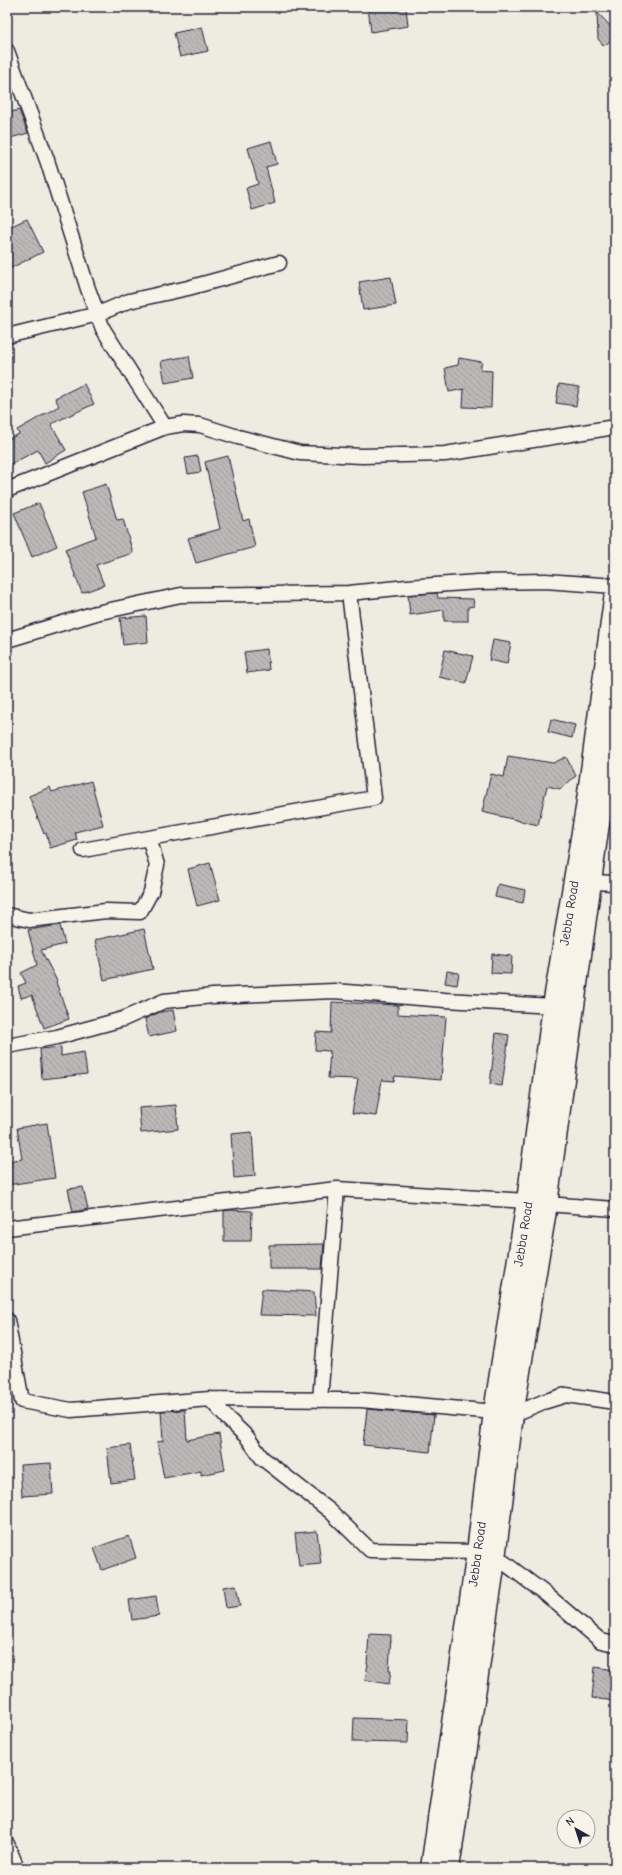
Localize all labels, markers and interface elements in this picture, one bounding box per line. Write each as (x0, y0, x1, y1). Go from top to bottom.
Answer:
street label: Jebba Road (556, 879, 582, 947)
street label: Jebba Road (510, 1200, 536, 1268)
street label: Jebba Road (465, 1521, 489, 1587)
north arrow (556, 1809, 596, 1849)
text: N (563, 1814, 577, 1829)

